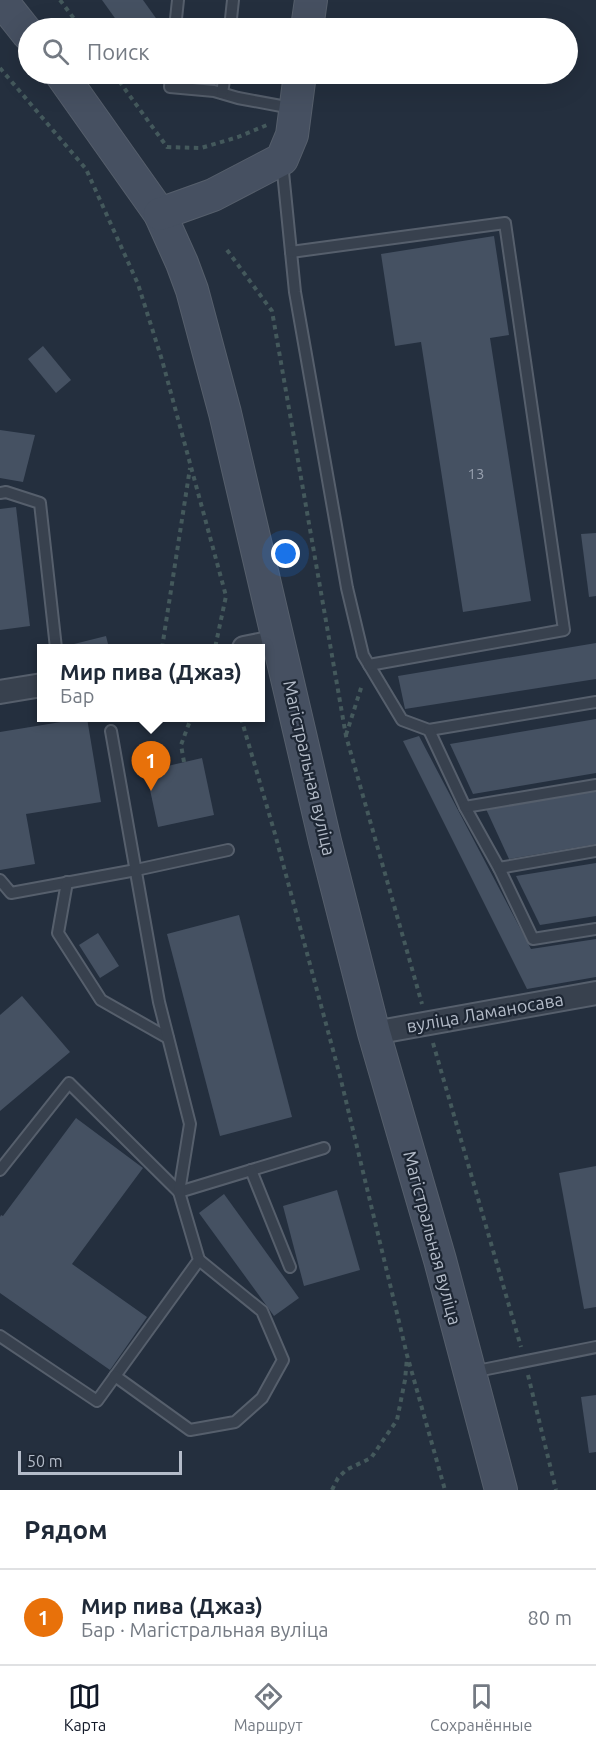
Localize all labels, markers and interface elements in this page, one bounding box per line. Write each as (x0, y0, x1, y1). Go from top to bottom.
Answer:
search box (18, 18, 578, 84)
icon: search (39, 35, 72, 68)
text: Поиск (87, 39, 150, 64)
house number: 13 (468, 465, 484, 482)
your location (271, 539, 300, 568)
popup (37, 644, 265, 722)
text: Мир пива (Джаз) (60, 659, 242, 684)
street label: Магістральная вуліца (280, 678, 340, 857)
text: Бар (60, 684, 94, 707)
pin: 1 (132, 742, 170, 791)
street label: вуліца Ламаносава (405, 988, 565, 1036)
street label: Магістральная вуліца (400, 1149, 466, 1327)
scale bar (18, 1448, 182, 1476)
text: 50 m (27, 1452, 63, 1470)
text: Рядом (24, 1515, 108, 1544)
text: Мир пива (Джаз) (81, 1593, 263, 1618)
text: 1 (38, 1606, 49, 1629)
text: 80 m (528, 1606, 572, 1629)
text: Бар · Магістральная вуліца (81, 1618, 329, 1641)
tab: Карта (64, 1680, 106, 1734)
tab: Маршрут (234, 1680, 303, 1734)
tab: Сохранённые (430, 1680, 532, 1734)

